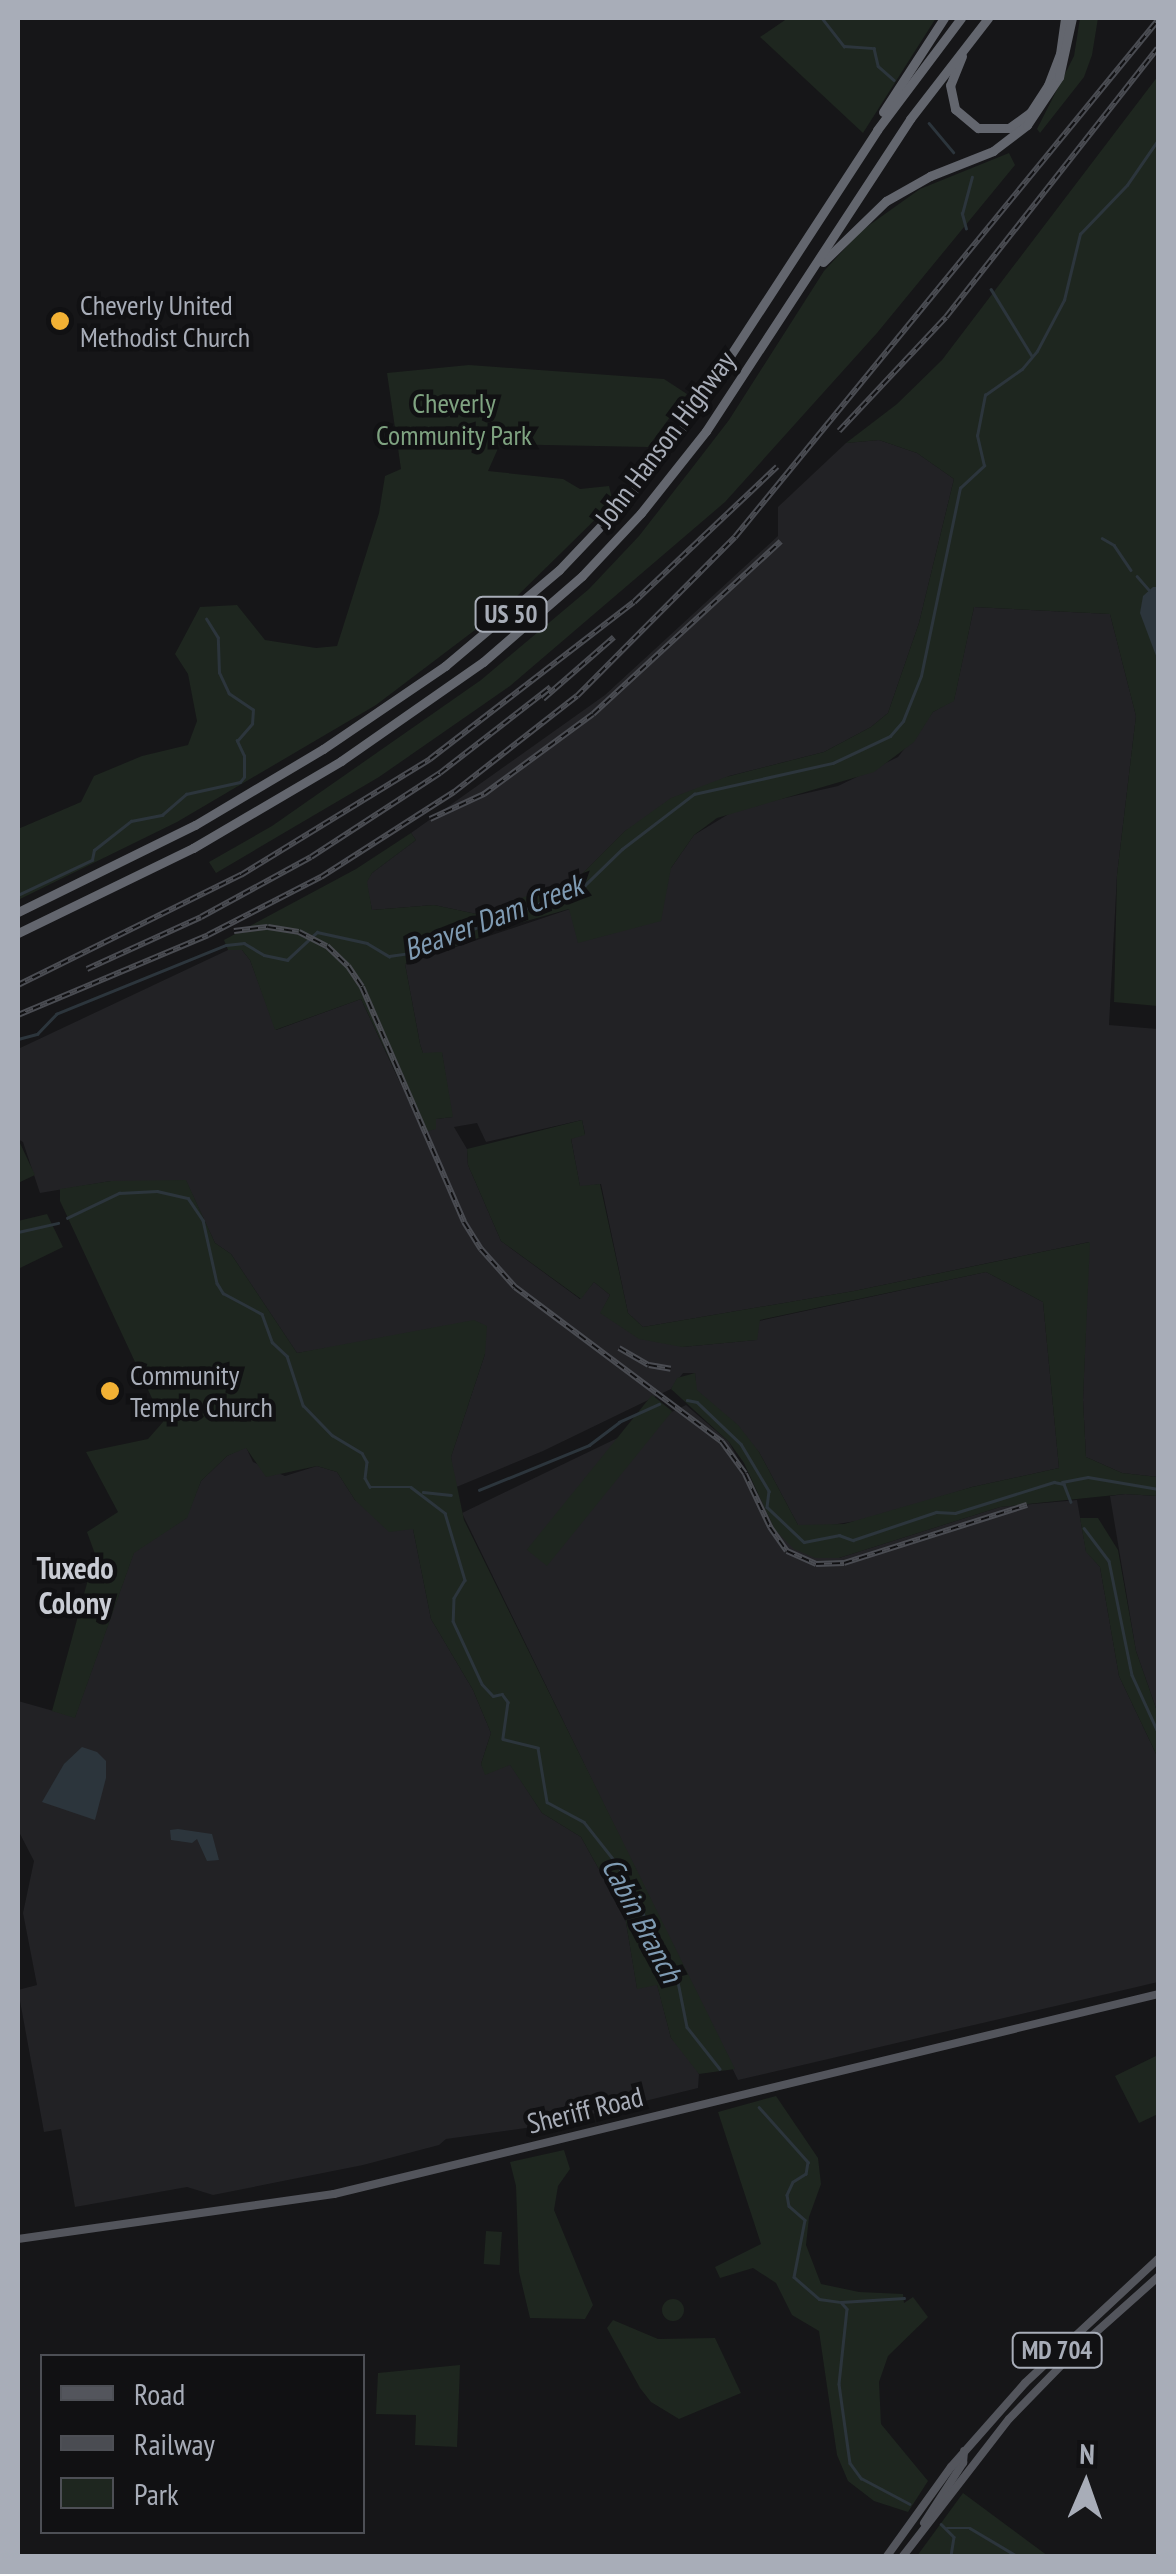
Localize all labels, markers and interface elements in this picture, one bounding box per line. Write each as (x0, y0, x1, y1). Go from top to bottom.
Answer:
place label: Cheverly United Methodist Church (80, 288, 250, 354)
marker: Cheverly United Methodist Church (49, 310, 71, 332)
street label: John Hanson Highway (588, 344, 742, 534)
park label: Cheverly Community Park (376, 386, 532, 452)
road number: US 50 (474, 594, 548, 634)
water label: Beaver Dam Creek (399, 866, 587, 968)
place label: Community Temple Church (130, 1358, 273, 1424)
marker: Community Temple Church (99, 1380, 121, 1402)
district label: Tuxedo Colony (36, 1550, 114, 1620)
water label: Cabin Branch (594, 1852, 690, 1988)
street label: Sheriff Road (524, 2079, 646, 2141)
road number: MD 704 (1010, 2330, 1104, 2370)
legend (40, 2354, 365, 2534)
text: Road (134, 2374, 185, 2413)
text: Railway (134, 2424, 215, 2463)
north arrow (1036, 2434, 1136, 2534)
text: N (1079, 2435, 1095, 2472)
text: Park (134, 2474, 179, 2513)

